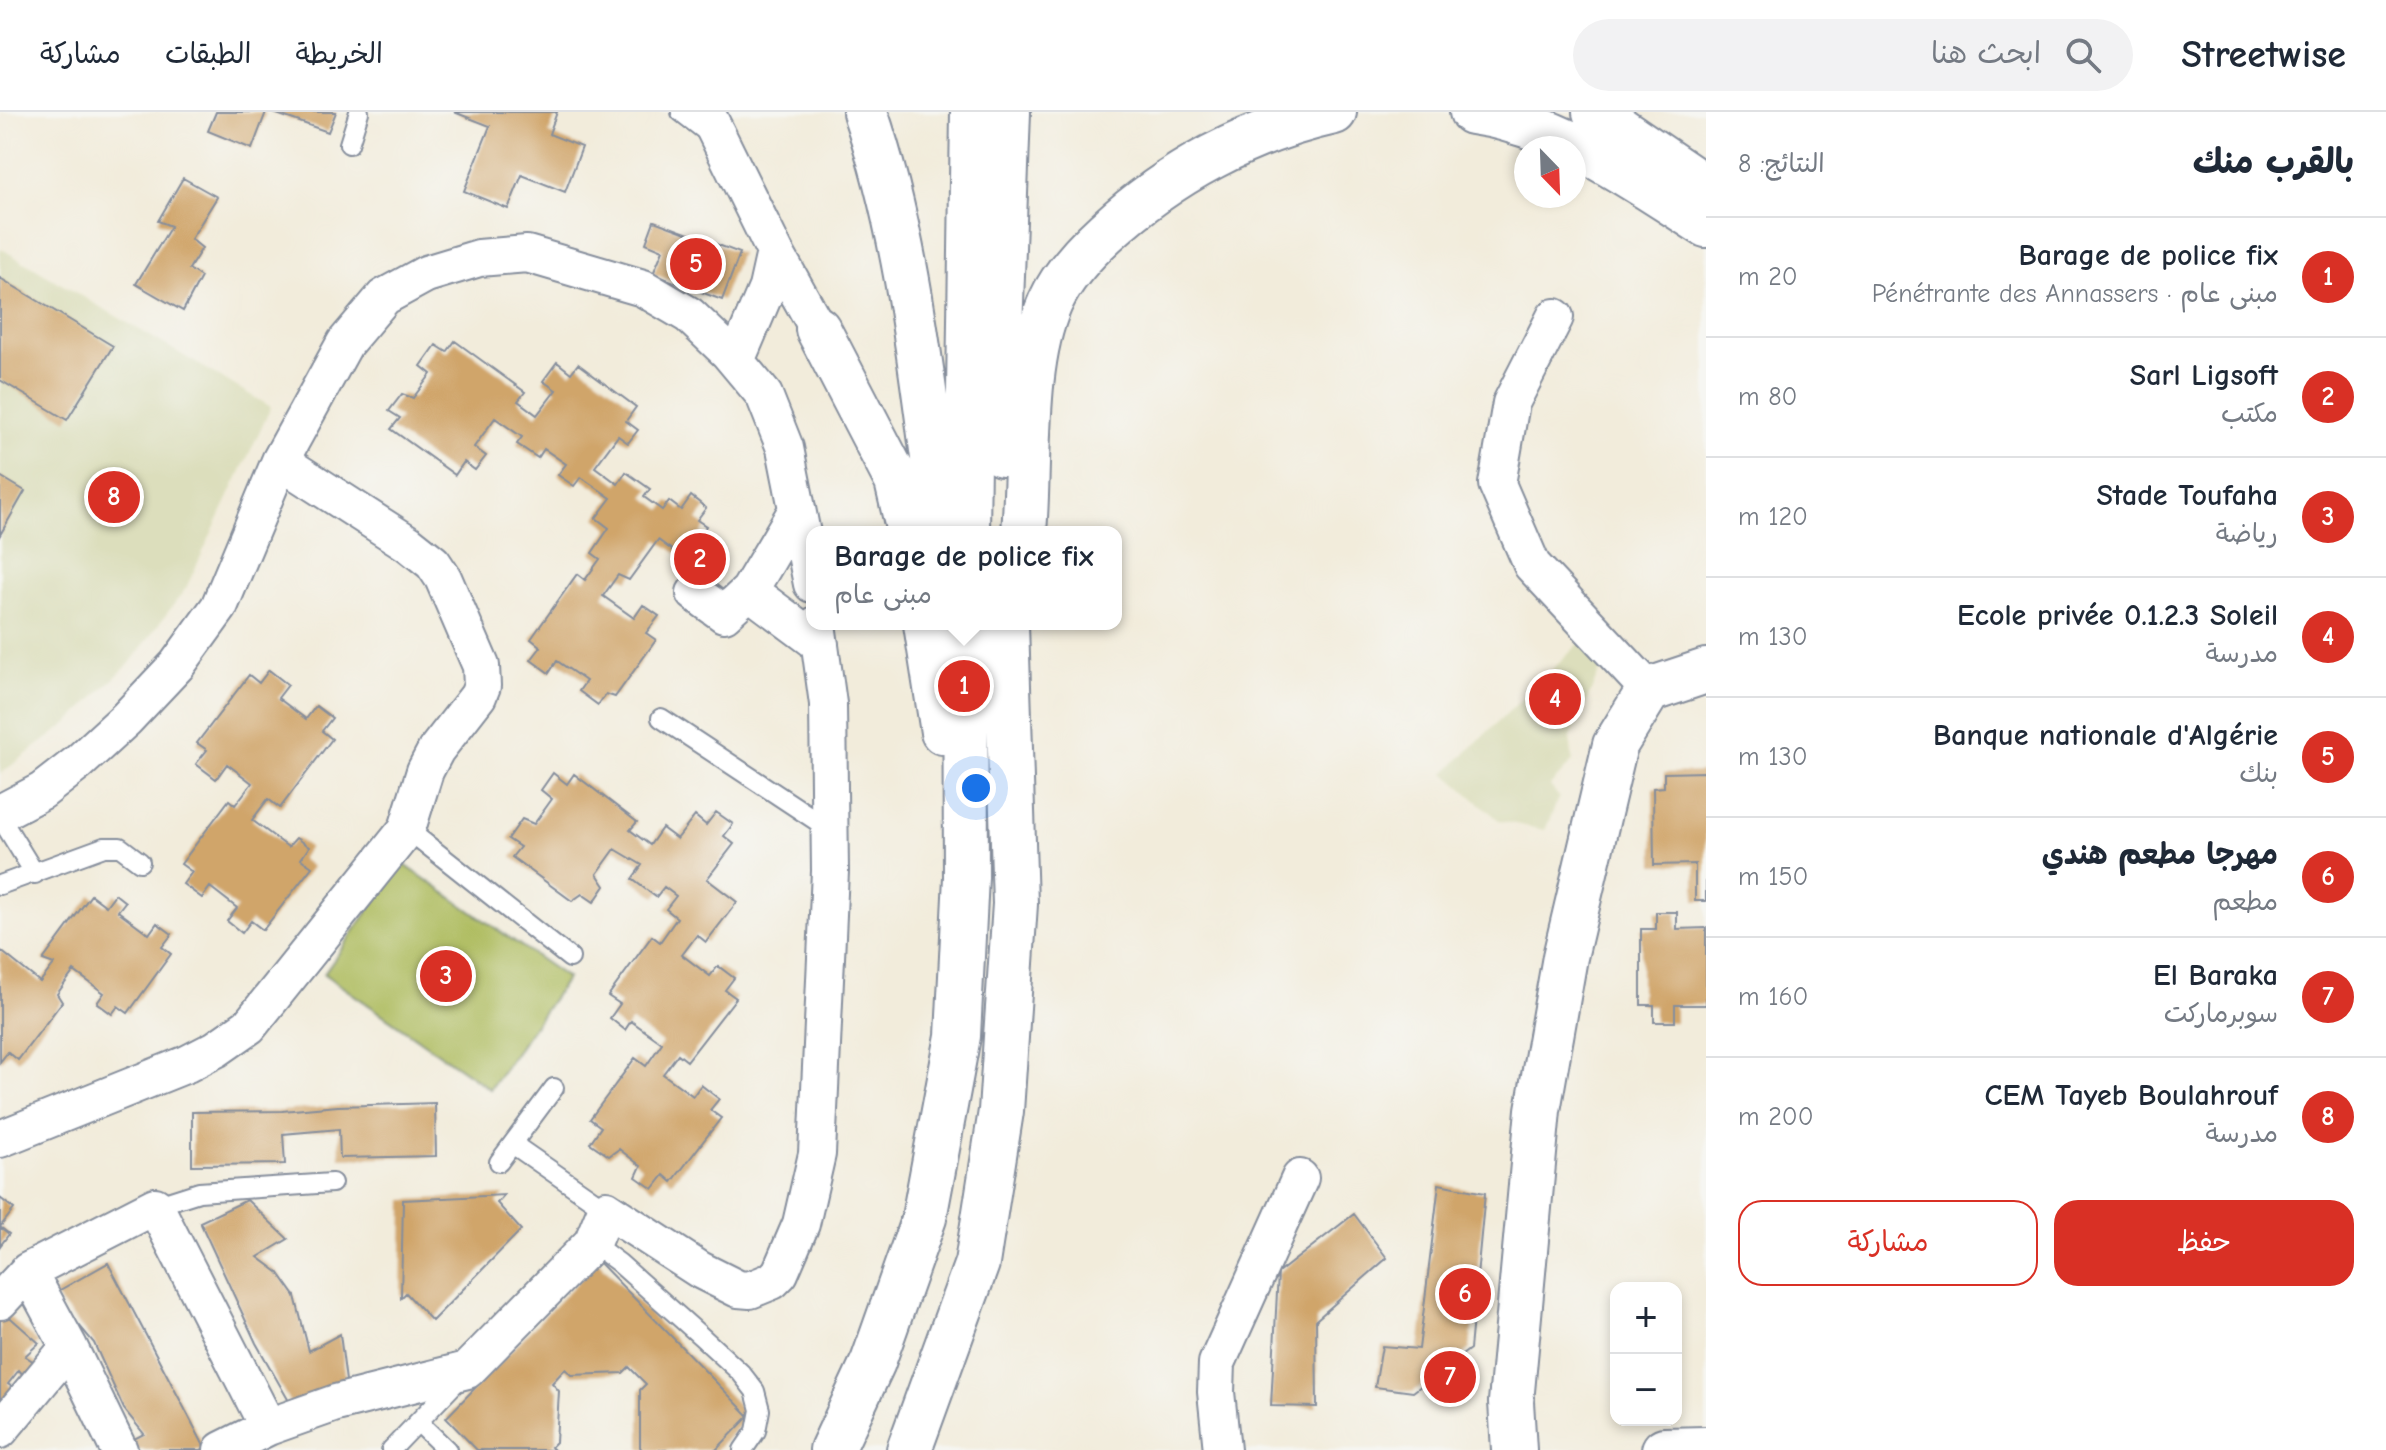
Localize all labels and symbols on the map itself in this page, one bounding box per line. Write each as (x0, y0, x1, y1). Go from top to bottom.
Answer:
north arrow (1514, 136, 1586, 208)
pin: 5 (670, 234, 722, 294)
pin: 8 (88, 467, 140, 527)
pin: 2 (674, 529, 726, 589)
pin: 1 (938, 656, 990, 716)
pin: 4 (1529, 669, 1581, 729)
your location (956, 768, 996, 808)
pin: 3 (420, 946, 472, 1006)
pin: 6 (1439, 1264, 1491, 1324)
pin: 7 (1424, 1347, 1476, 1407)

